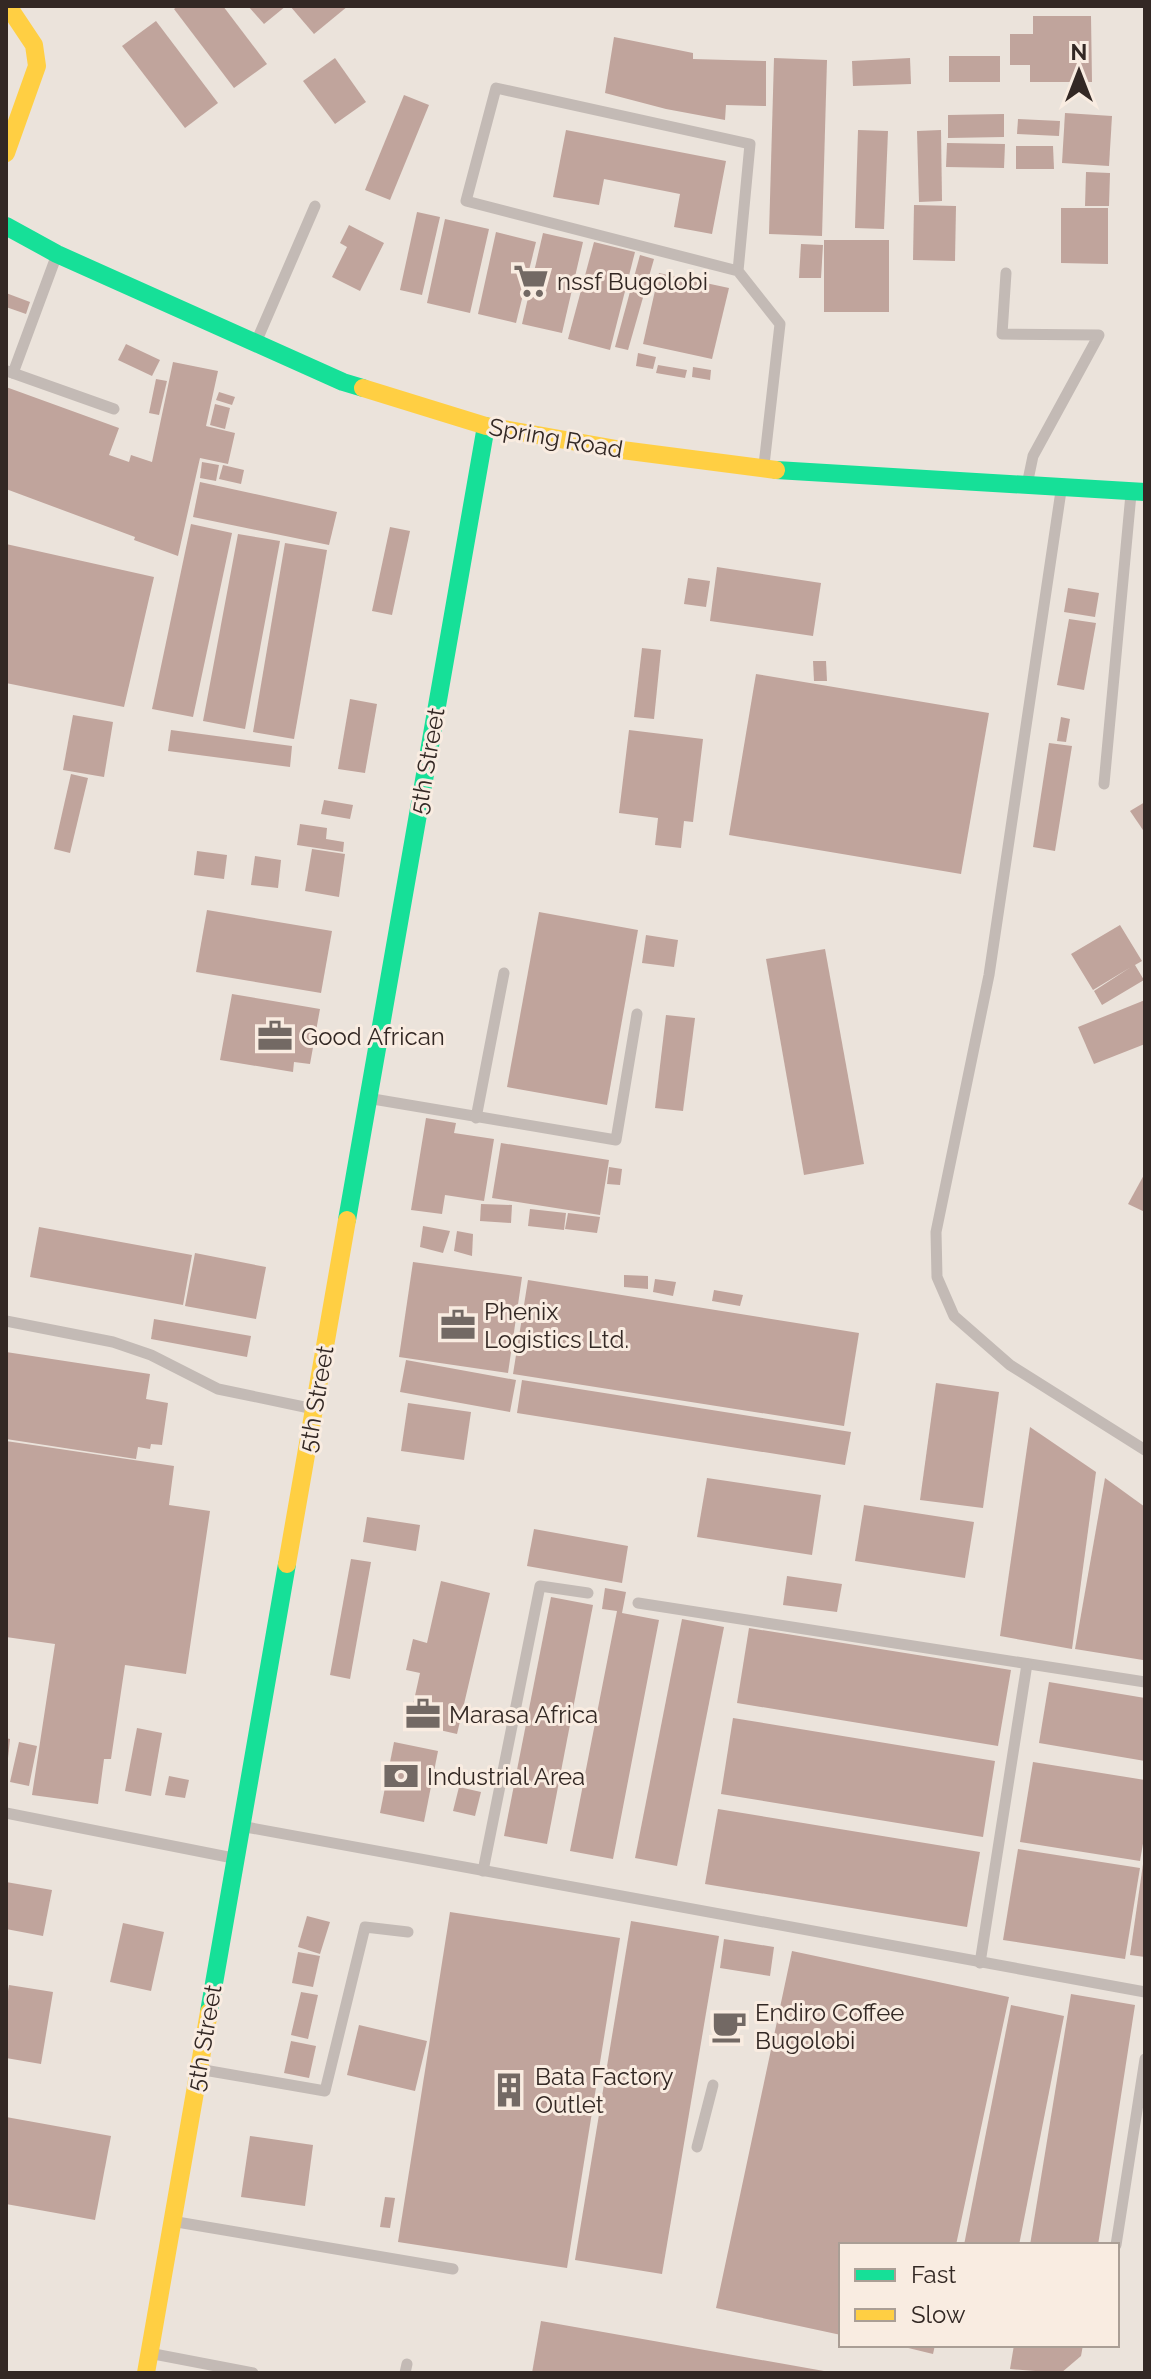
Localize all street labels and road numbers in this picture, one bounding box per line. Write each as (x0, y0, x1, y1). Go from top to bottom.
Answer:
street label: Spring Road (487, 412, 625, 464)
street label: 5th Street (403, 705, 451, 817)
street label: 5th Street (292, 1343, 340, 1455)
street label: 5th Street (180, 1982, 228, 2094)

